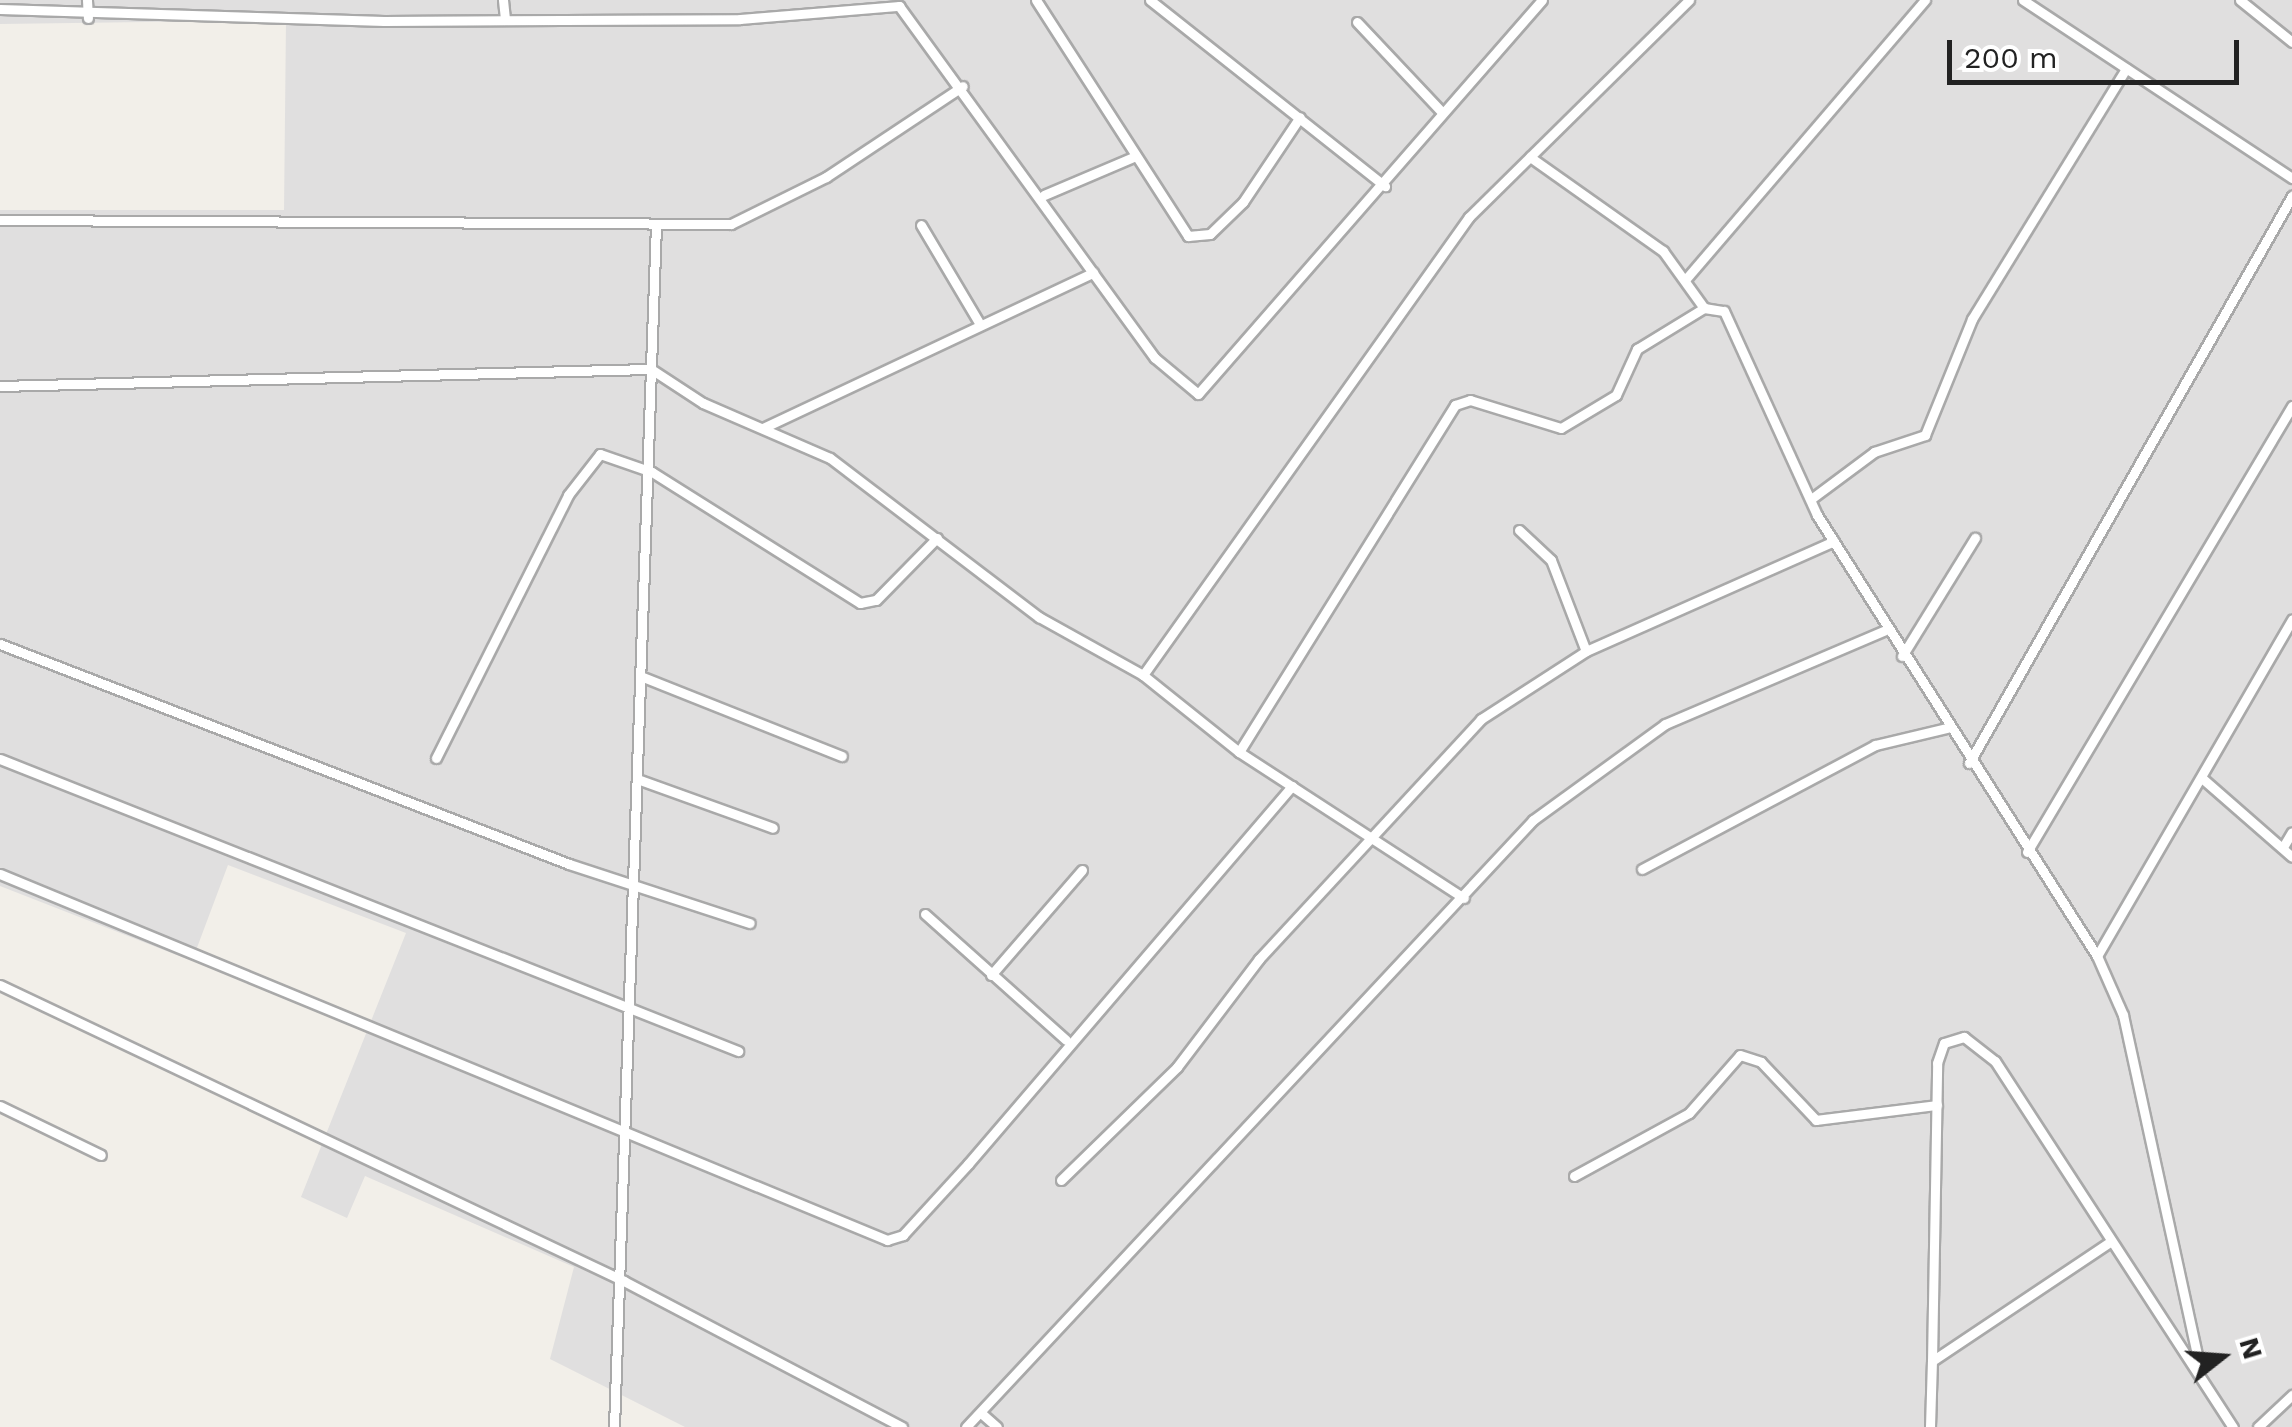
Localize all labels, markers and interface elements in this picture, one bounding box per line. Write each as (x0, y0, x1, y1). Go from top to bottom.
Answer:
scale bar (1952, 20, 2244, 82)
text: 200 m (1964, 40, 2058, 75)
north arrow (2172, 1307, 2272, 1407)
text: N (2232, 1333, 2270, 1363)

